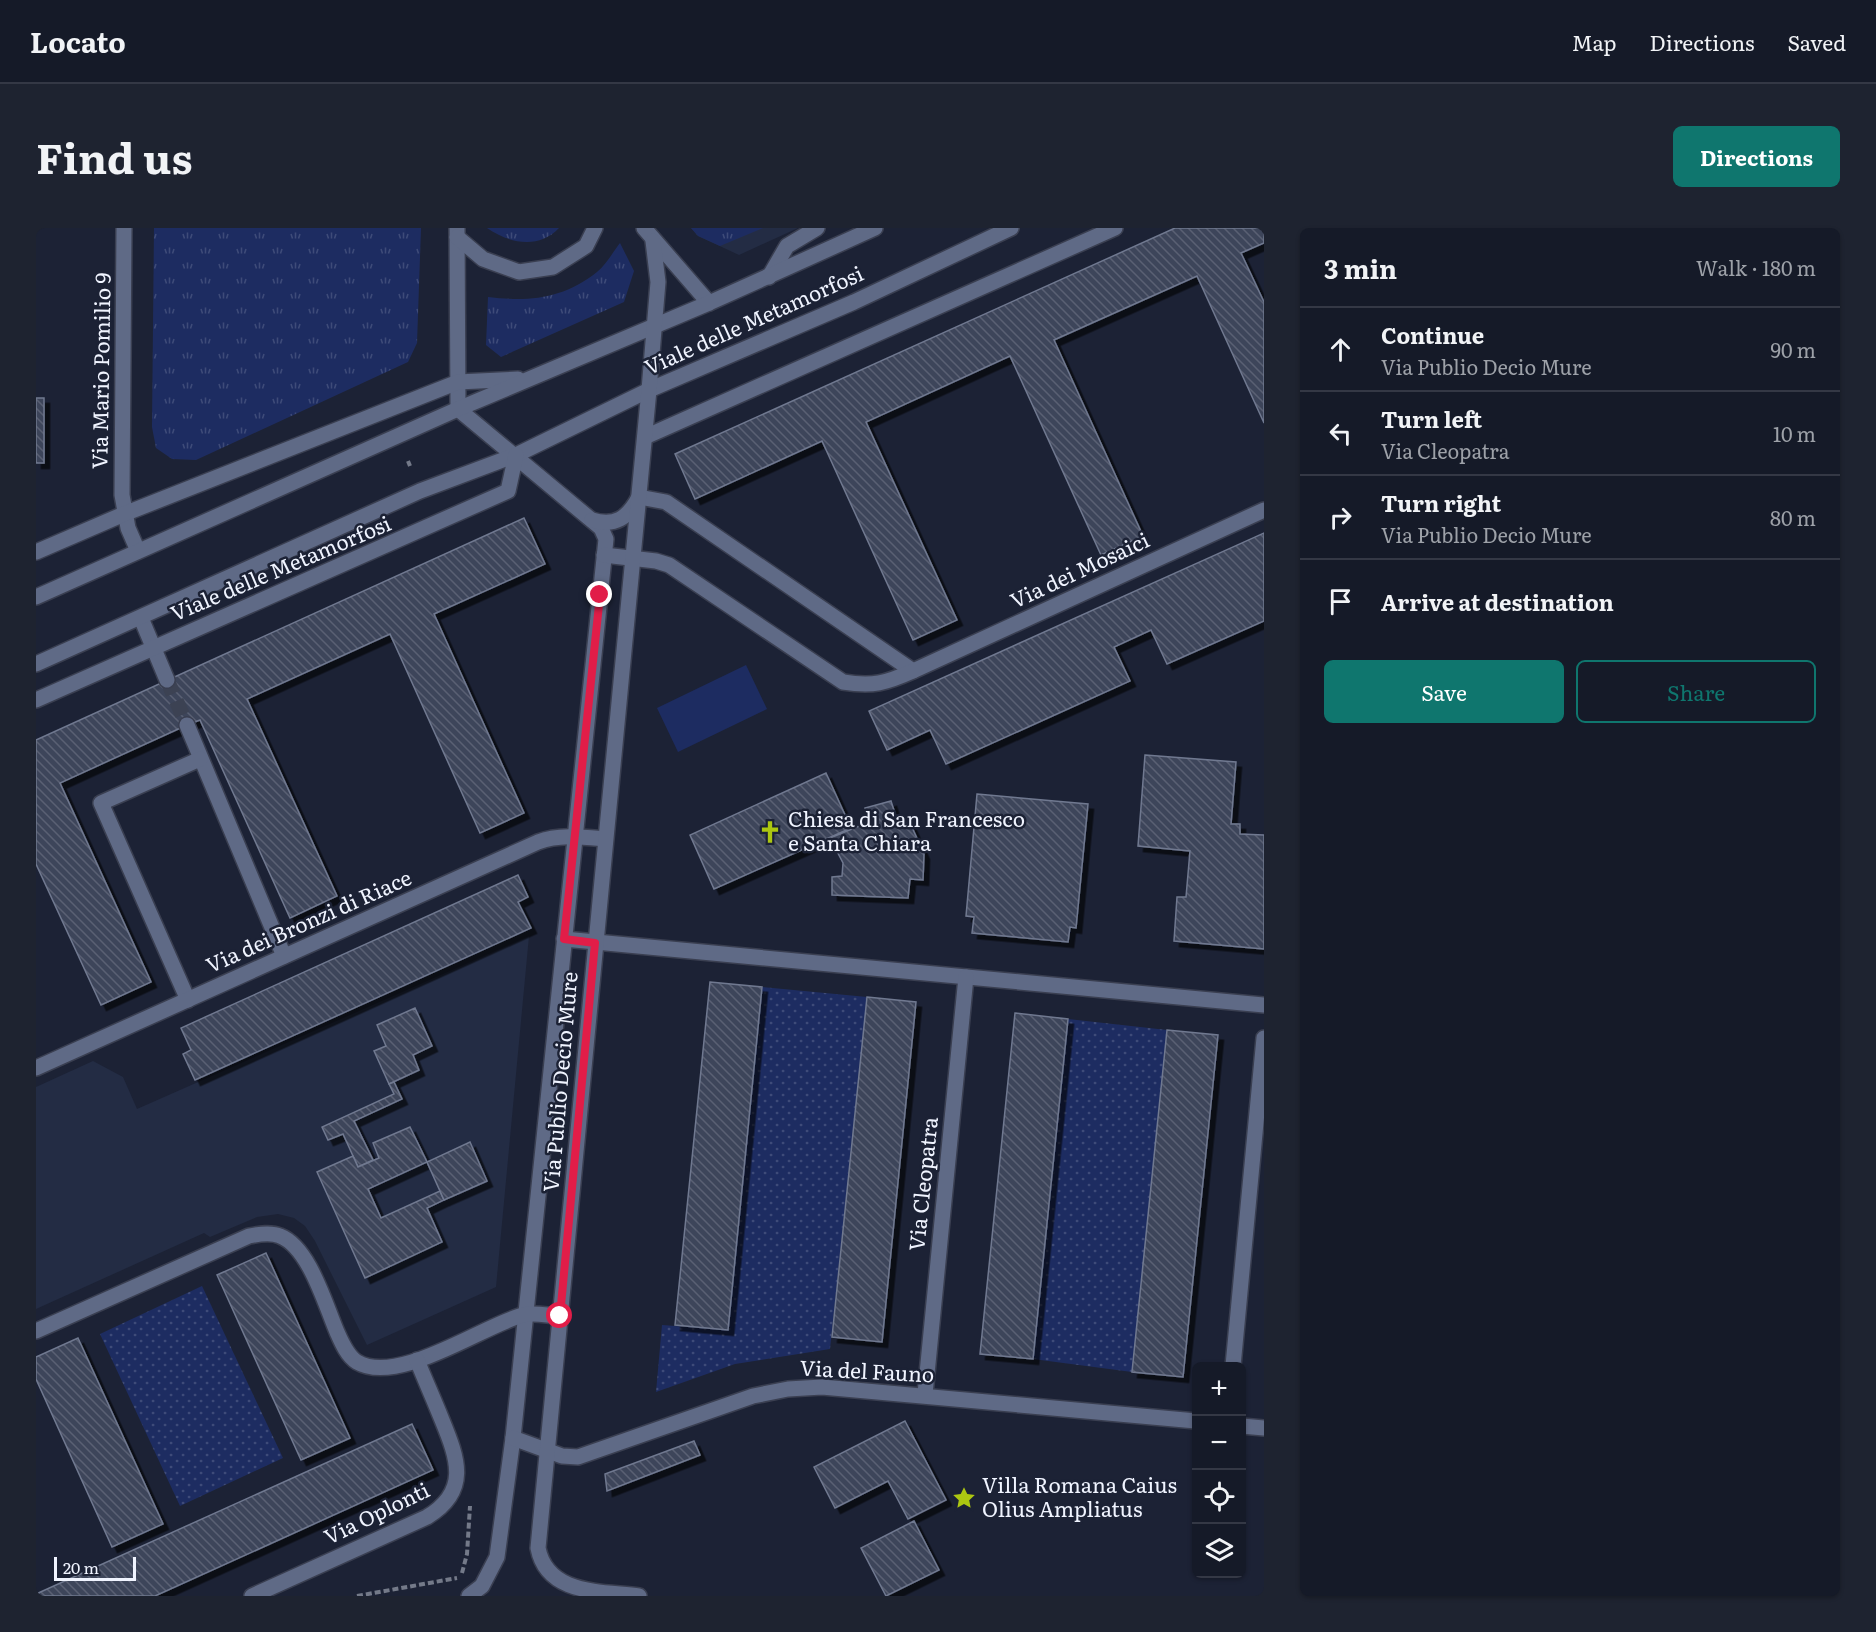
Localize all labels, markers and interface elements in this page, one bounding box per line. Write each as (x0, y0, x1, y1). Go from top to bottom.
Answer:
text: Locato (30, 20, 126, 62)
text: Map (1572, 26, 1617, 57)
text: Directions (1650, 26, 1755, 57)
text: Saved (1788, 26, 1846, 57)
text: Find us (36, 125, 193, 187)
button: Directions (1673, 126, 1840, 187)
text: 3 min (1324, 248, 1397, 287)
text: Walk · 180 m (1696, 252, 1816, 282)
street label: Viale delle Metamorfosi (638, 256, 868, 381)
street label: Via Mario Pomilio 9 (82, 272, 117, 469)
text: Continue (1381, 318, 1484, 351)
icon: ahead (1324, 333, 1357, 366)
text: 90 m (1771, 334, 1816, 364)
text: Via Publio Decio Mure (1381, 351, 1592, 381)
text: Turn left (1381, 402, 1482, 435)
icon: left (1324, 417, 1357, 450)
text: 10 m (1773, 418, 1816, 448)
text: Via Cleopatra (1381, 435, 1510, 465)
text: Turn right (1381, 486, 1501, 519)
icon: right (1324, 501, 1357, 534)
text: 80 m (1770, 502, 1816, 532)
street label: Viale delle Metamorfosi (165, 506, 395, 627)
text: Via Publio Decio Mure (1381, 519, 1592, 549)
street label: Via dei Mosaici (1004, 523, 1154, 615)
route end (586, 581, 612, 607)
icon: arrive (1324, 585, 1357, 618)
text: Arrive at destination (1381, 585, 1614, 618)
button: Save (1324, 660, 1564, 723)
button: Share (1576, 660, 1816, 723)
place label: Chiesa di San Francesco e Santa Chiara (788, 802, 1025, 857)
church icon: Chiesa di San Francesco e Santa Chiara (757, 819, 783, 845)
street label: Via dei Bronzi di Riace (200, 860, 416, 979)
street label: Via Publio Decio Mure (533, 970, 584, 1193)
street label: Via Cleopatra (899, 1114, 944, 1252)
route start (546, 1302, 572, 1328)
street label: Via del Fauno (799, 1351, 935, 1389)
map controls (1192, 1362, 1246, 1578)
button: + (1192, 1362, 1246, 1416)
button: − (1192, 1416, 1246, 1470)
place label: Villa Romana Caius Olius Ampliatus (982, 1468, 1177, 1523)
button: locate (1192, 1470, 1246, 1524)
street label: Via Oplonti (318, 1473, 434, 1551)
place icon: Villa Romana Caius Olius Ampliatus (951, 1485, 977, 1511)
button: layers (1192, 1524, 1246, 1578)
scale bar (54, 1554, 136, 1582)
text: 20 m (63, 1555, 99, 1579)

